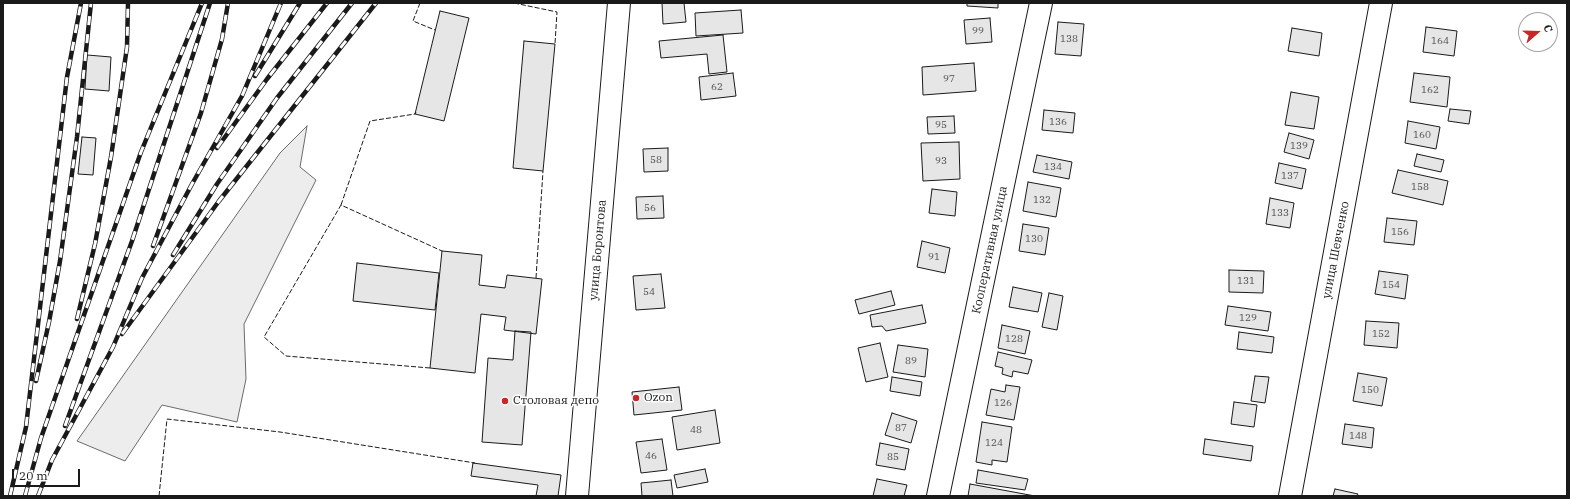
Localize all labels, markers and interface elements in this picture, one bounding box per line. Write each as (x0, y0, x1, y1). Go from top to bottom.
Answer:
north arrow (1518, 12, 1558, 52)
text: С (1541, 22, 1556, 34)
house number: 99 (972, 25, 984, 37)
house number: 138 (1060, 33, 1078, 45)
house number: 164 (1431, 35, 1449, 47)
house number: 97 (943, 73, 955, 85)
house number: 62 (711, 81, 723, 93)
house number: 162 (1421, 84, 1439, 96)
house number: 136 (1049, 116, 1067, 128)
house number: 95 (935, 119, 947, 131)
house number: 160 (1413, 129, 1431, 141)
house number: 139 (1290, 140, 1308, 152)
house number: 58 (650, 154, 662, 166)
house number: 93 (935, 155, 947, 167)
house number: 134 (1044, 161, 1062, 173)
house number: 137 (1281, 170, 1299, 182)
house number: 158 (1411, 181, 1429, 193)
street label: Кооперативная улица (969, 185, 1011, 315)
house number: 132 (1033, 194, 1051, 206)
street label: улица Боронтова (586, 199, 610, 301)
street label: улица Шевченко (1319, 200, 1353, 300)
house number: 56 (644, 202, 656, 214)
house number: 133 (1271, 207, 1289, 219)
house number: 156 (1391, 226, 1409, 238)
house number: 130 (1025, 233, 1043, 245)
house number: 91 (928, 251, 940, 263)
house number: 131 (1237, 275, 1255, 287)
house number: 154 (1382, 279, 1400, 291)
house number: 54 (643, 286, 655, 298)
house number: 129 (1239, 312, 1257, 324)
house number: 152 (1372, 328, 1390, 340)
house number: 128 (1005, 333, 1023, 345)
house number: 89 (905, 355, 917, 367)
house number: 150 (1361, 384, 1379, 396)
place label: Ozon (644, 391, 673, 405)
marker: Ozon (631, 393, 641, 403)
place label: Столовая депо (513, 394, 599, 408)
marker: Столовая депо (500, 396, 510, 406)
house number: 126 (994, 397, 1012, 409)
house number: 87 (895, 422, 907, 434)
house number: 48 (690, 424, 702, 436)
house number: 148 (1349, 430, 1367, 442)
house number: 124 (985, 437, 1003, 449)
house number: 46 (645, 450, 657, 462)
house number: 85 (887, 451, 899, 463)
scale bar (14, 461, 82, 487)
text: 20 m (19, 468, 48, 483)

